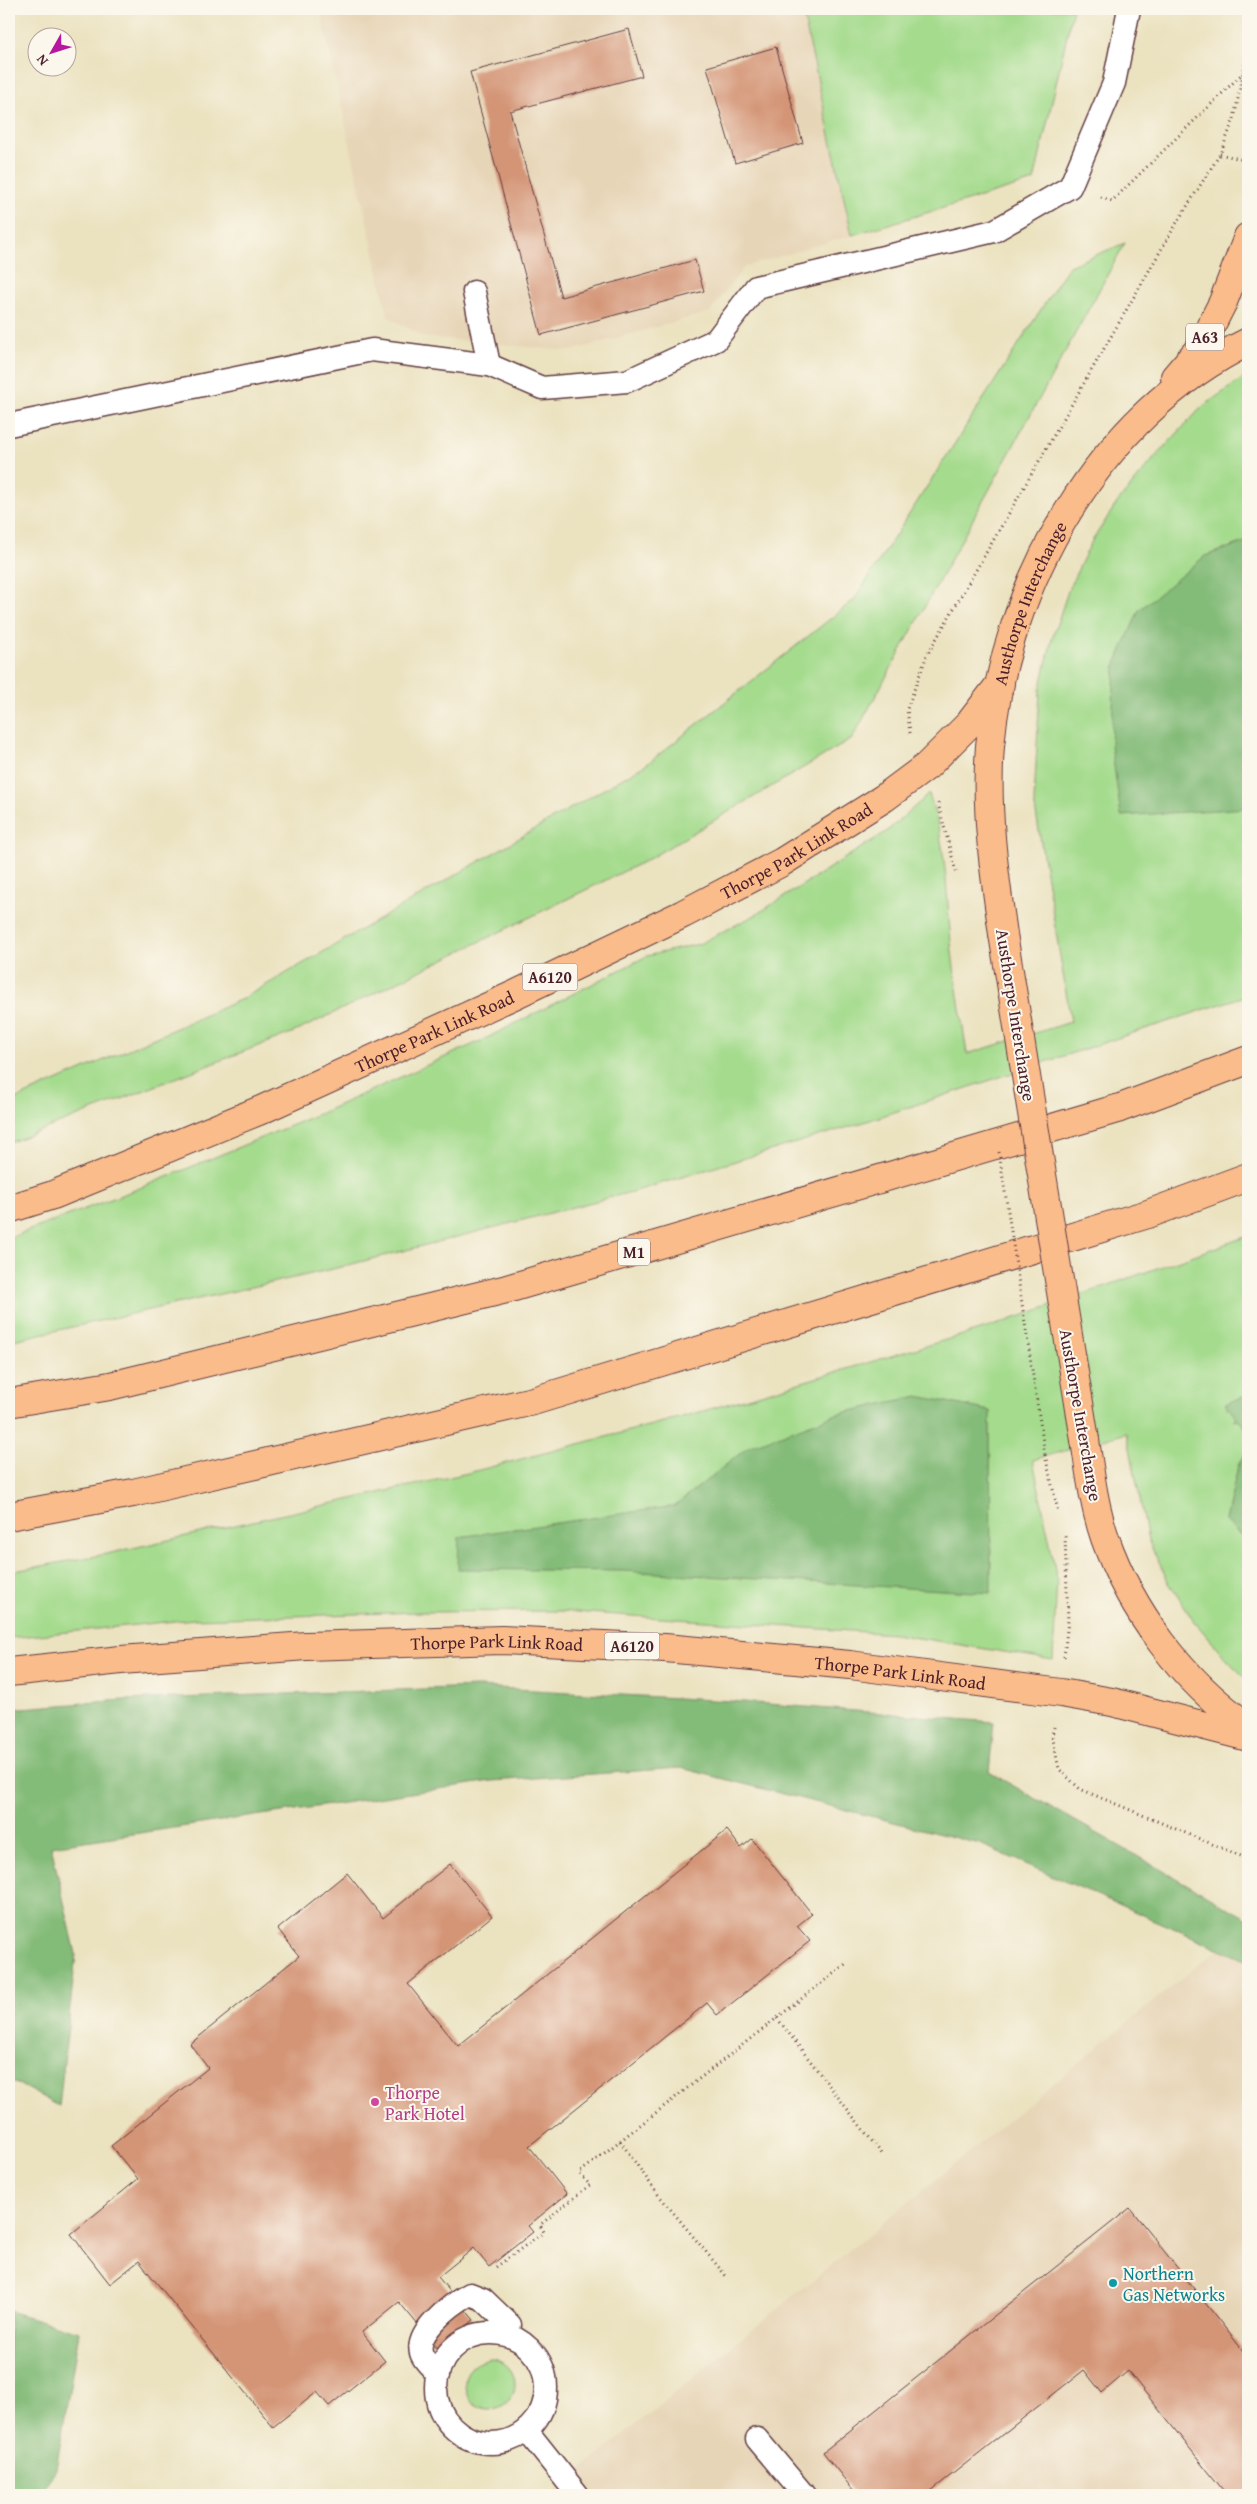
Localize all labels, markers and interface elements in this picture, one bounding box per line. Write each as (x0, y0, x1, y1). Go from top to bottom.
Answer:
north arrow (28, 28, 78, 78)
text: N (31, 50, 53, 70)
road number: A63 (1186, 324, 1224, 351)
street label: Austhorpe Interchange (986, 516, 1073, 688)
street label: Thorpe Park Link Road (715, 795, 878, 906)
street label: Austhorpe Interchange (989, 927, 1043, 1103)
road number: A6120 (522, 964, 578, 990)
street label: Thorpe Park Link Road (350, 983, 519, 1079)
road number: M1 (618, 1238, 650, 1266)
street label: Austhorpe Interchange (1053, 1327, 1109, 1503)
street label: Thorpe Park Link Road (410, 1626, 584, 1657)
road number: A6120 (604, 1632, 660, 1660)
street label: Thorpe Park Link Road (813, 1648, 988, 1696)
place label: Thorpe Park Hotel (385, 2079, 465, 2127)
marker: Thorpe Park Hotel (369, 2096, 381, 2108)
place label: Northern Gas Networks (1123, 2260, 1225, 2308)
marker: Northern Gas Networks (1107, 2277, 1119, 2289)

